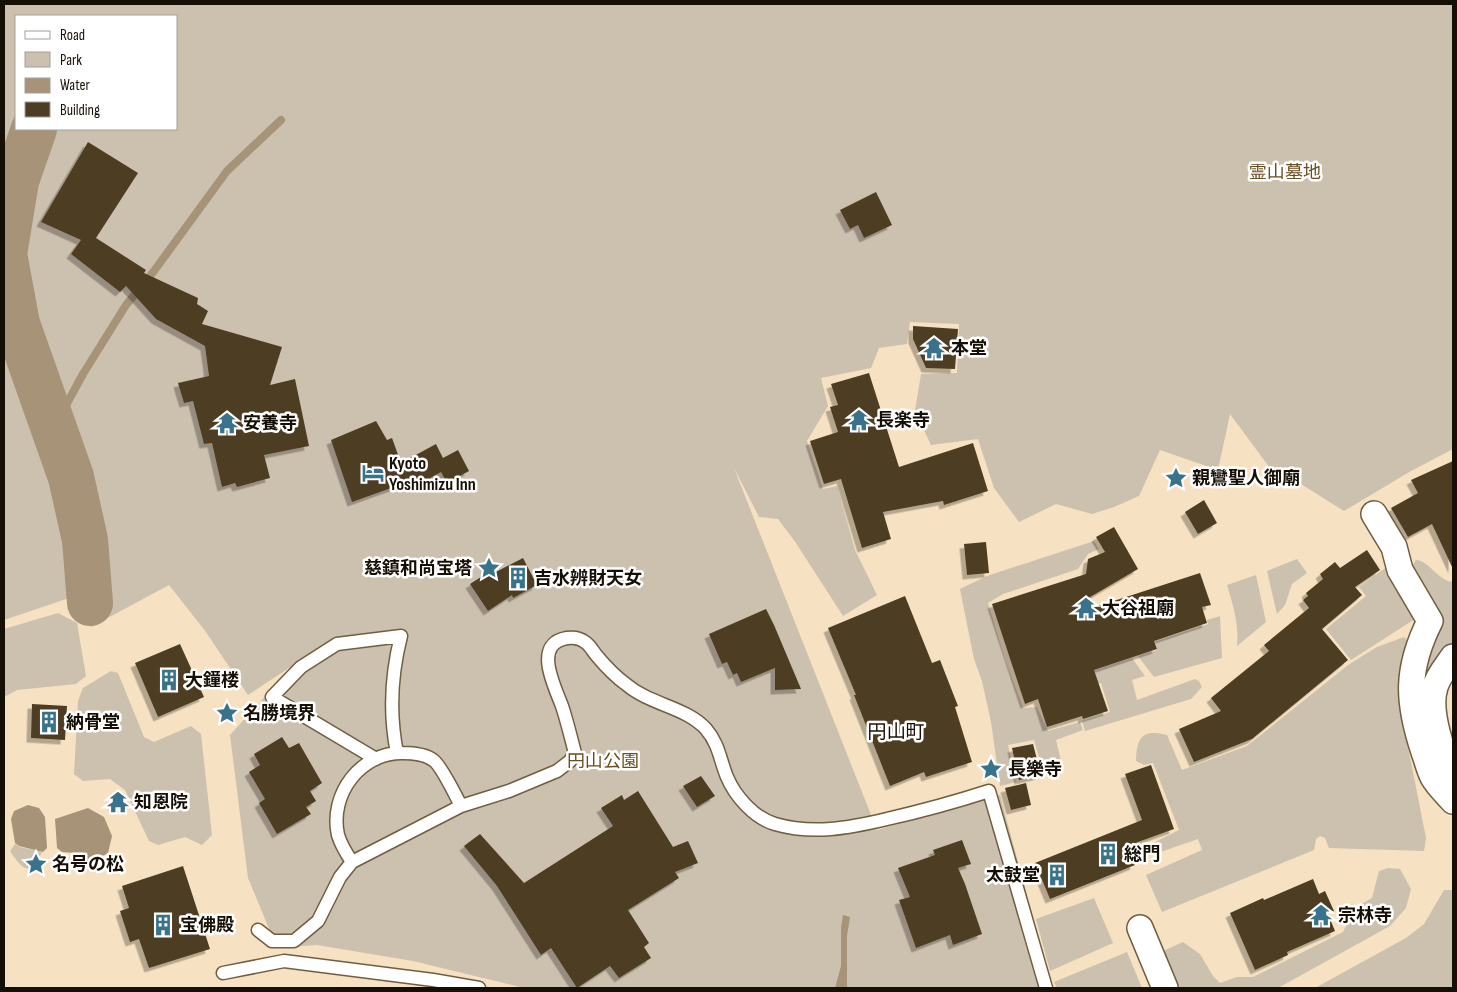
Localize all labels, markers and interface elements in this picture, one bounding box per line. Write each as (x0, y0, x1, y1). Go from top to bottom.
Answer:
legend (15, 15, 178, 130)
text: Road (60, 26, 85, 45)
text: Park (60, 51, 82, 70)
text: Water (60, 76, 91, 95)
text: Building (60, 101, 100, 120)
park label: 霊山墓地 (1249, 162, 1321, 183)
temple icon: 本堂 (921, 335, 947, 361)
place label: 本堂 (951, 338, 987, 359)
temple icon: 長楽寺 (846, 407, 872, 433)
temple icon: 安養寺 (214, 410, 240, 436)
place label: 長楽寺 (876, 410, 930, 431)
place label: 安養寺 (243, 413, 297, 434)
place label: Kyoto Yoshimizu Inn (389, 453, 476, 495)
hotel icon: Kyoto Yoshimizu Inn (360, 460, 386, 486)
place icon: 親鸞聖人御廟 (1163, 465, 1189, 491)
place label: 親鸞聖人御廟 (1192, 468, 1300, 489)
place icon: 慈鎮和尚宝塔 (476, 555, 502, 581)
place label: 慈鎮和尚宝塔 (364, 558, 472, 579)
building icon: 吉水辨財天女 (505, 565, 531, 591)
place label: 吉水辨財天女 (534, 568, 642, 589)
temple icon: 大谷祖廟 (1073, 595, 1099, 621)
place label: 大谷祖廟 (1102, 598, 1174, 619)
building icon: 大鐘楼 (156, 667, 182, 693)
place label: 大鐘楼 (185, 670, 239, 691)
place icon: 名勝境界 (214, 700, 240, 726)
place label: 名勝境界 (243, 703, 315, 724)
building icon: 納骨堂 (36, 709, 62, 735)
place label: 納骨堂 (66, 712, 120, 733)
district label: 円山町 (867, 721, 925, 744)
park label: 円山公園 (567, 751, 639, 772)
place icon: 長樂寺 (978, 756, 1004, 782)
place label: 長樂寺 (1008, 759, 1062, 780)
temple icon: 知恩院 (105, 789, 131, 815)
place label: 知恩院 (134, 792, 188, 813)
building icon: 総門 (1095, 841, 1121, 867)
place label: 総門 (1124, 844, 1160, 865)
place icon: 名号の松 (23, 851, 49, 877)
place label: 名号の松 (52, 854, 124, 875)
building icon: 太鼓堂 (1044, 862, 1070, 888)
place label: 太鼓堂 (986, 865, 1040, 886)
temple icon: 宗林寺 (1308, 902, 1334, 928)
place label: 宗林寺 (1338, 905, 1392, 926)
building icon: 宝佛殿 (150, 912, 176, 938)
place label: 宝佛殿 (180, 915, 234, 936)

